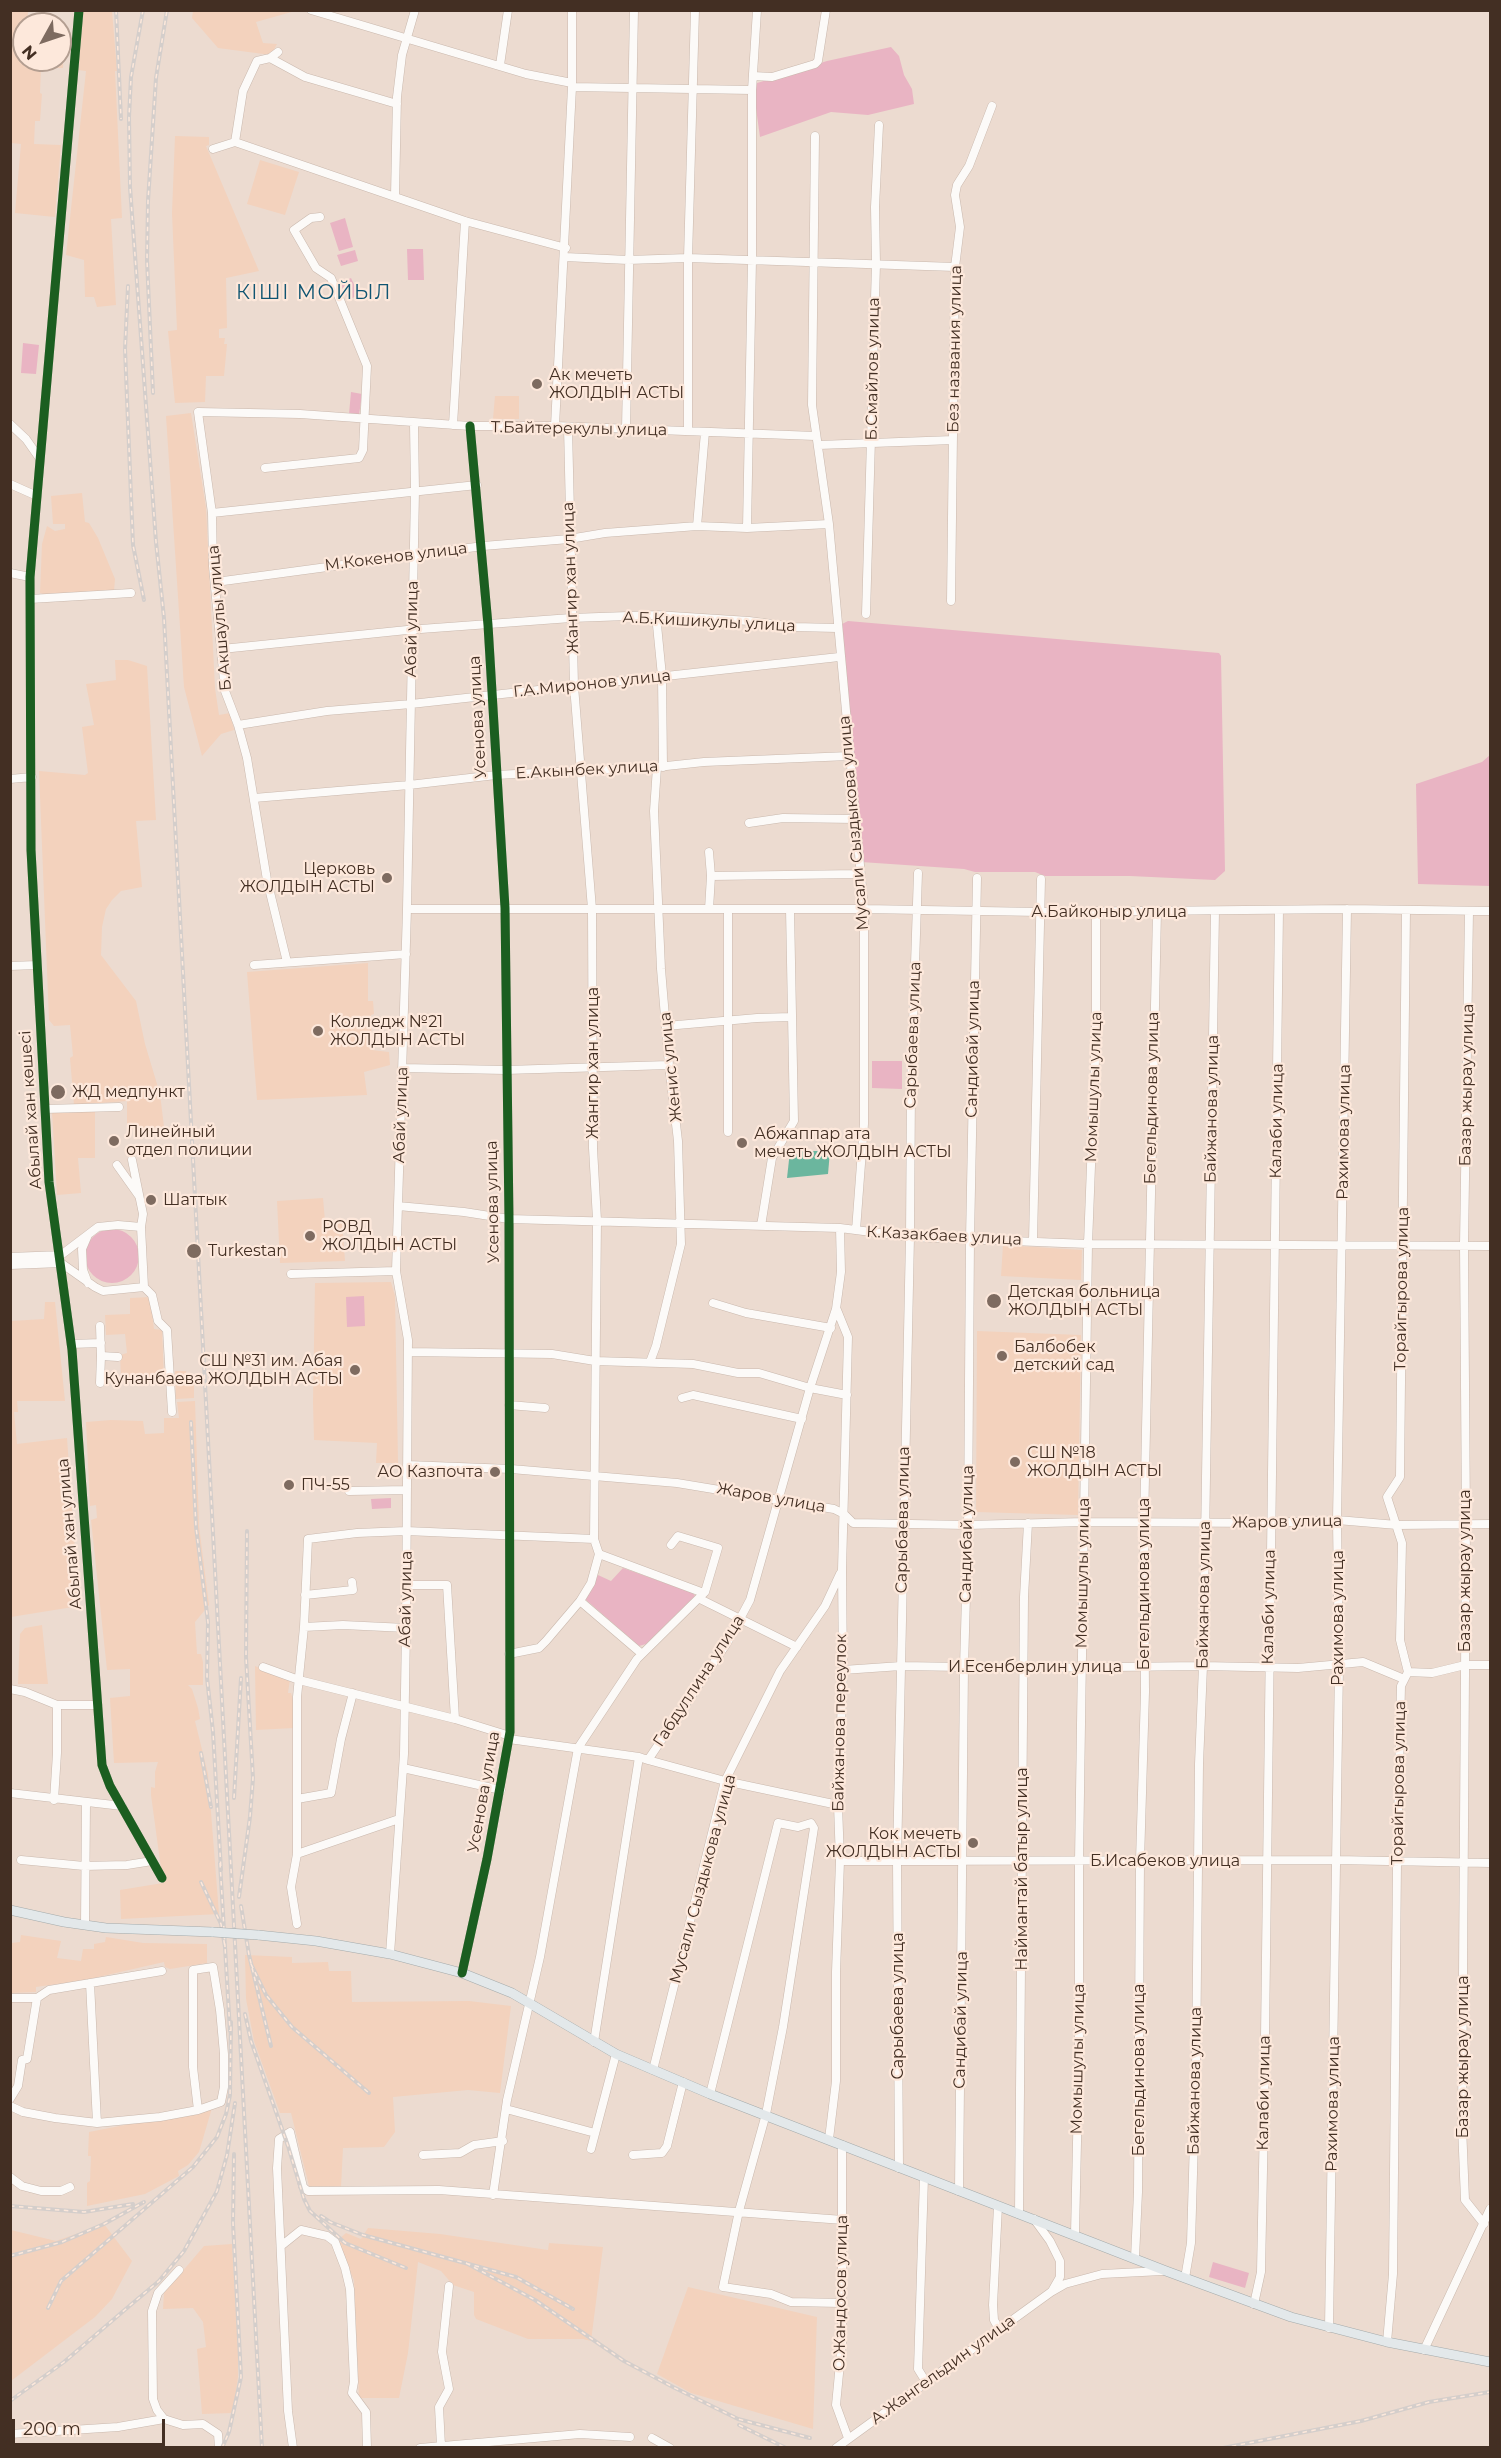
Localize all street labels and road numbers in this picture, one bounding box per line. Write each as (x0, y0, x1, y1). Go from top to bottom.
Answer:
street label: Без названия улица (944, 265, 966, 433)
street label: Б.Смайлов улица (862, 297, 884, 441)
street label: Т.Байтерекулы улица (491, 418, 667, 440)
street label: Жангир хан улица (559, 502, 583, 654)
street label: М.Кокенов улица (324, 539, 468, 575)
street label: Б.Акшаулы улица (204, 544, 236, 692)
street label: Абай улица (402, 580, 422, 678)
street label: А.Б.Кишикулы улица (622, 608, 796, 636)
street label: Усенова улица (465, 655, 491, 779)
street label: Г.А.Миронов улица (512, 666, 672, 702)
street label: Мусали Сыздыкова улица (835, 715, 873, 931)
street label: Е.Акынбек улица (515, 757, 659, 783)
street label: А.Байконыр улица (1031, 902, 1187, 922)
street label: Сарыбаева улица (901, 961, 925, 1109)
street label: Сандибай улица (962, 980, 984, 1118)
street label: Жангир хан улица (583, 987, 603, 1139)
street label: Базар жырау улица (1456, 1003, 1478, 1167)
street label: Женис улица (656, 1011, 686, 1123)
street label: Момышулы улица (1082, 1011, 1106, 1163)
street label: Бегельдинова улица (1141, 1011, 1163, 1185)
street label: Абылай хан көшесі (16, 1030, 46, 1190)
street label: Байжанова улица (1201, 1035, 1223, 1183)
street label: Калаби улица (1266, 1063, 1288, 1179)
street label: Рахимова улица (1333, 1064, 1355, 1200)
street label: Абай улица (390, 1066, 412, 1164)
street label: Усенова улица (482, 1140, 504, 1264)
street label: Торайгырова улица (1391, 1207, 1413, 1371)
street label: К.Казакбаев улица (866, 1222, 1022, 1250)
street label: Сарыбаева улица (892, 1446, 914, 1594)
street label: Абылай хан улица (54, 1457, 86, 1611)
street label: Сандибай улица (956, 1465, 978, 1603)
street label: Жаров улица (715, 1479, 827, 1517)
street label: Базар жырау улица (1455, 1489, 1475, 1653)
street label: Момышулы улица (1072, 1497, 1094, 1649)
street label: Бегельдинова улица (1134, 1498, 1154, 1670)
street label: Жаров улица (1232, 1511, 1342, 1533)
street label: Байжанова улица (1193, 1521, 1215, 1669)
street label: Калаби улица (1258, 1549, 1280, 1665)
street label: Абай улица (396, 1550, 416, 1648)
street label: Рахимова улица (1328, 1550, 1348, 1686)
street label: Габдуллина улица (649, 1612, 749, 1750)
street label: Байжанова переулок (829, 1634, 851, 1812)
street label: И.Есенберлин улица (948, 1657, 1122, 1677)
street label: Торайгырова улица (1388, 1701, 1410, 1865)
street label: Усенова улица (464, 1730, 504, 1854)
street label: Наймантай батыр улица (1012, 1767, 1032, 1971)
street label: Мусали Сыздыкова улица (666, 1772, 740, 1986)
street label: Б.Исабеков улица (1090, 1851, 1240, 1871)
street label: Сарыбаева улица (888, 1932, 908, 2080)
street label: Сандибай улица (950, 1951, 972, 2089)
street label: Базар жырау улица (1453, 1975, 1473, 2139)
street label: Момышулы улица (1067, 1983, 1089, 2135)
street label: Бегельдинова улица (1129, 1984, 1149, 2156)
street label: Байжанова улица (1184, 2007, 1206, 2155)
street label: Калаби улица (1253, 2035, 1275, 2151)
street label: Рахимова улица (1322, 2036, 1344, 2172)
street label: О.Жандосов улица (830, 2215, 852, 2371)
street label: А.Жангельдин улица (867, 2311, 1019, 2429)

